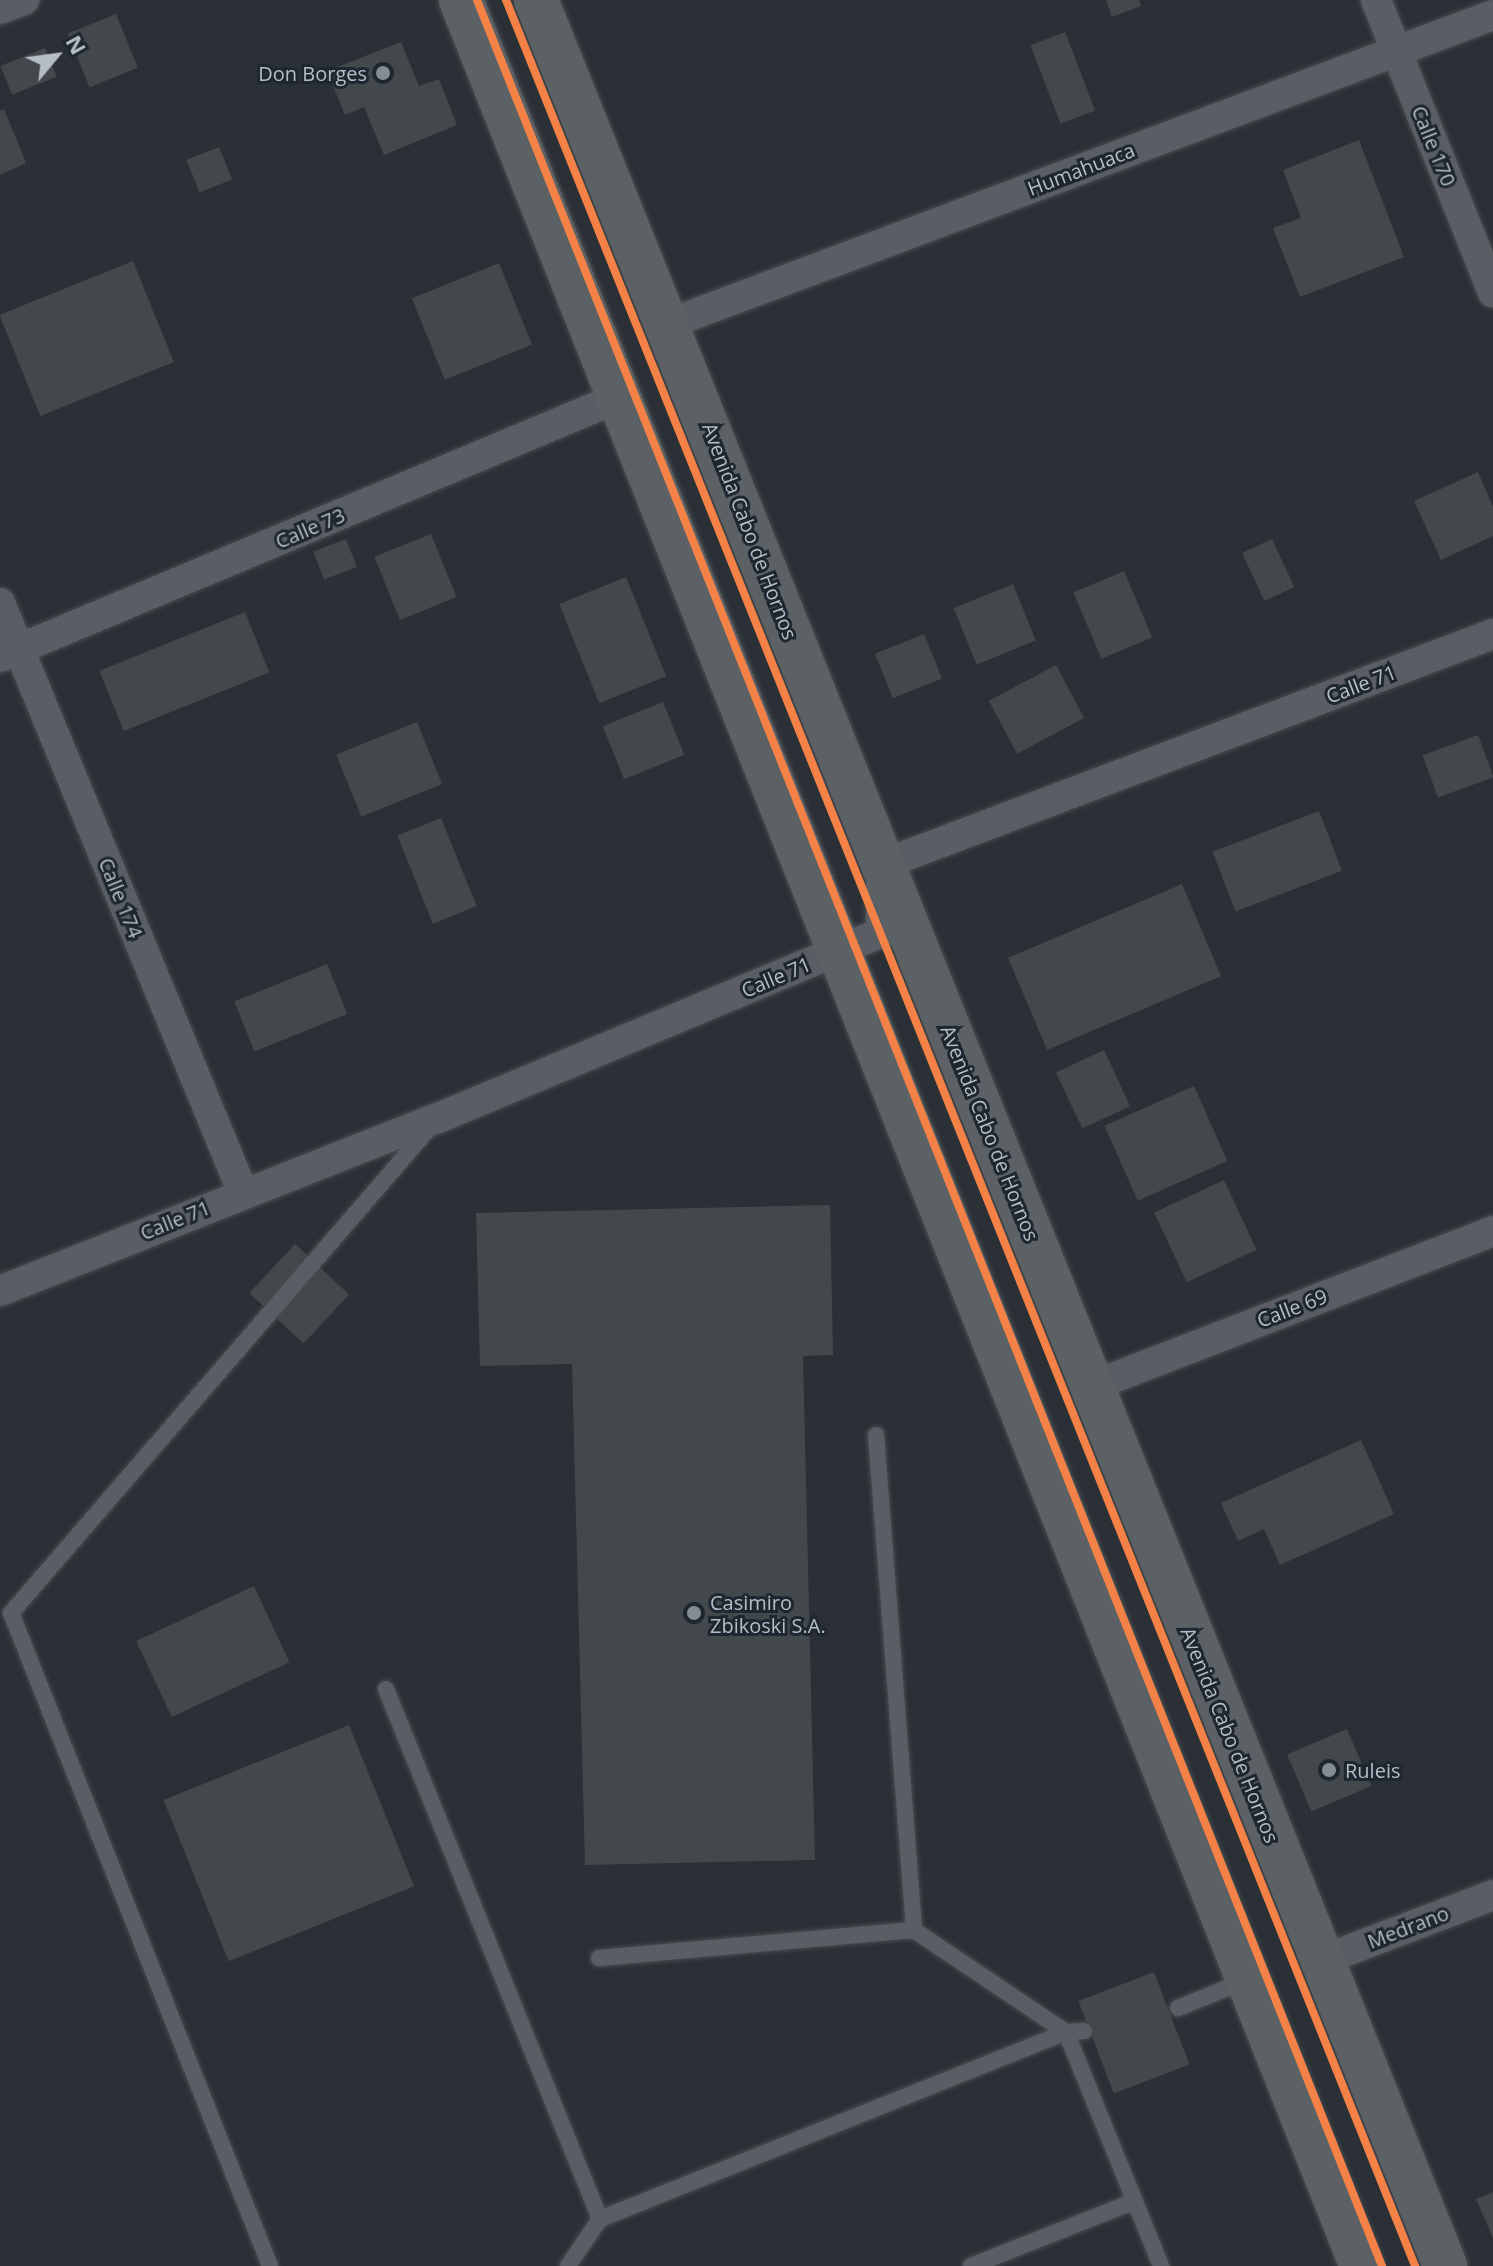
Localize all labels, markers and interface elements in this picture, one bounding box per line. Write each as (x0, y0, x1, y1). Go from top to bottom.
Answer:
north arrow (16, 16, 96, 96)
text: N (60, 29, 94, 59)
place label: Don Borges (258, 61, 367, 85)
marker: Don Borges (374, 64, 392, 82)
street label: Calle 170 (1407, 102, 1461, 190)
street label: Humahuaca (1024, 138, 1138, 200)
street label: Avenida Cabo de Hornos (698, 419, 802, 643)
street label: Calle 73 (272, 503, 348, 553)
street label: Calle 71 (1323, 660, 1399, 708)
street label: Calle 174 (94, 854, 148, 942)
street label: Calle 71 (738, 952, 814, 1002)
street label: Avenida Cabo de Hornos (936, 1022, 1044, 1244)
street label: Calle 71 (137, 1195, 213, 1245)
street label: Calle 69 (1254, 1284, 1330, 1332)
place label: Casimiro Zbikoski S.A. (710, 1590, 826, 1637)
marker: Casimiro Zbikoski S.A. (685, 1604, 703, 1622)
street label: Avenida Cabo de Hornos (1176, 1624, 1284, 1846)
place label: Ruleis (1345, 1758, 1400, 1782)
marker: Ruleis (1320, 1761, 1338, 1779)
street label: Medrano (1364, 1901, 1452, 1953)

